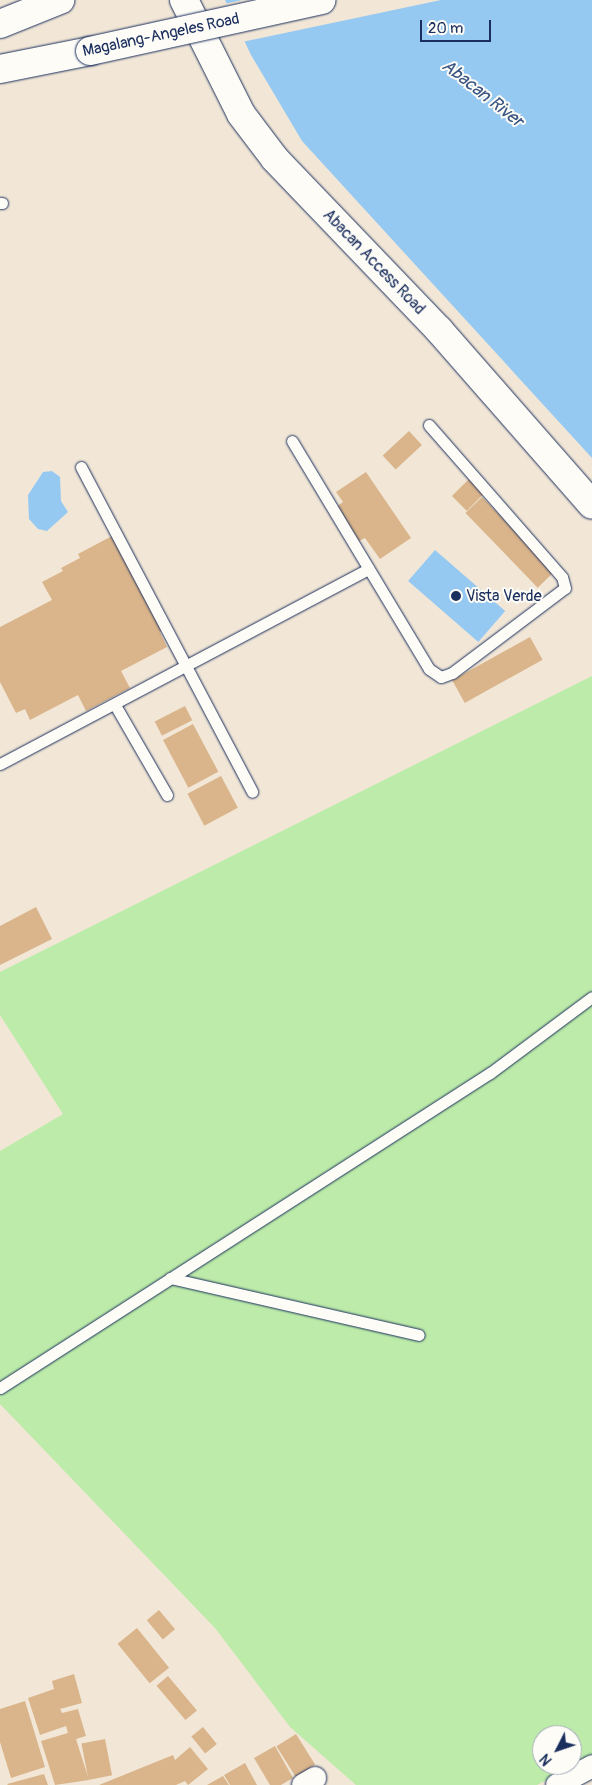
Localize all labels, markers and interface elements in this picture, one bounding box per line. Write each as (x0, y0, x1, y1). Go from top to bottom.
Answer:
street label: Magalang-Angeles Road (81, 9, 241, 61)
scale bar (422, 10, 493, 42)
text: 20 m (428, 19, 463, 38)
water label: Abacan River (437, 55, 527, 133)
street label: Abacan Access Road (319, 205, 429, 319)
place label: Vista Verde (466, 586, 542, 606)
marker: Vista Verde (450, 590, 462, 602)
north arrow (532, 1725, 582, 1775)
text: N (537, 1750, 556, 1769)

